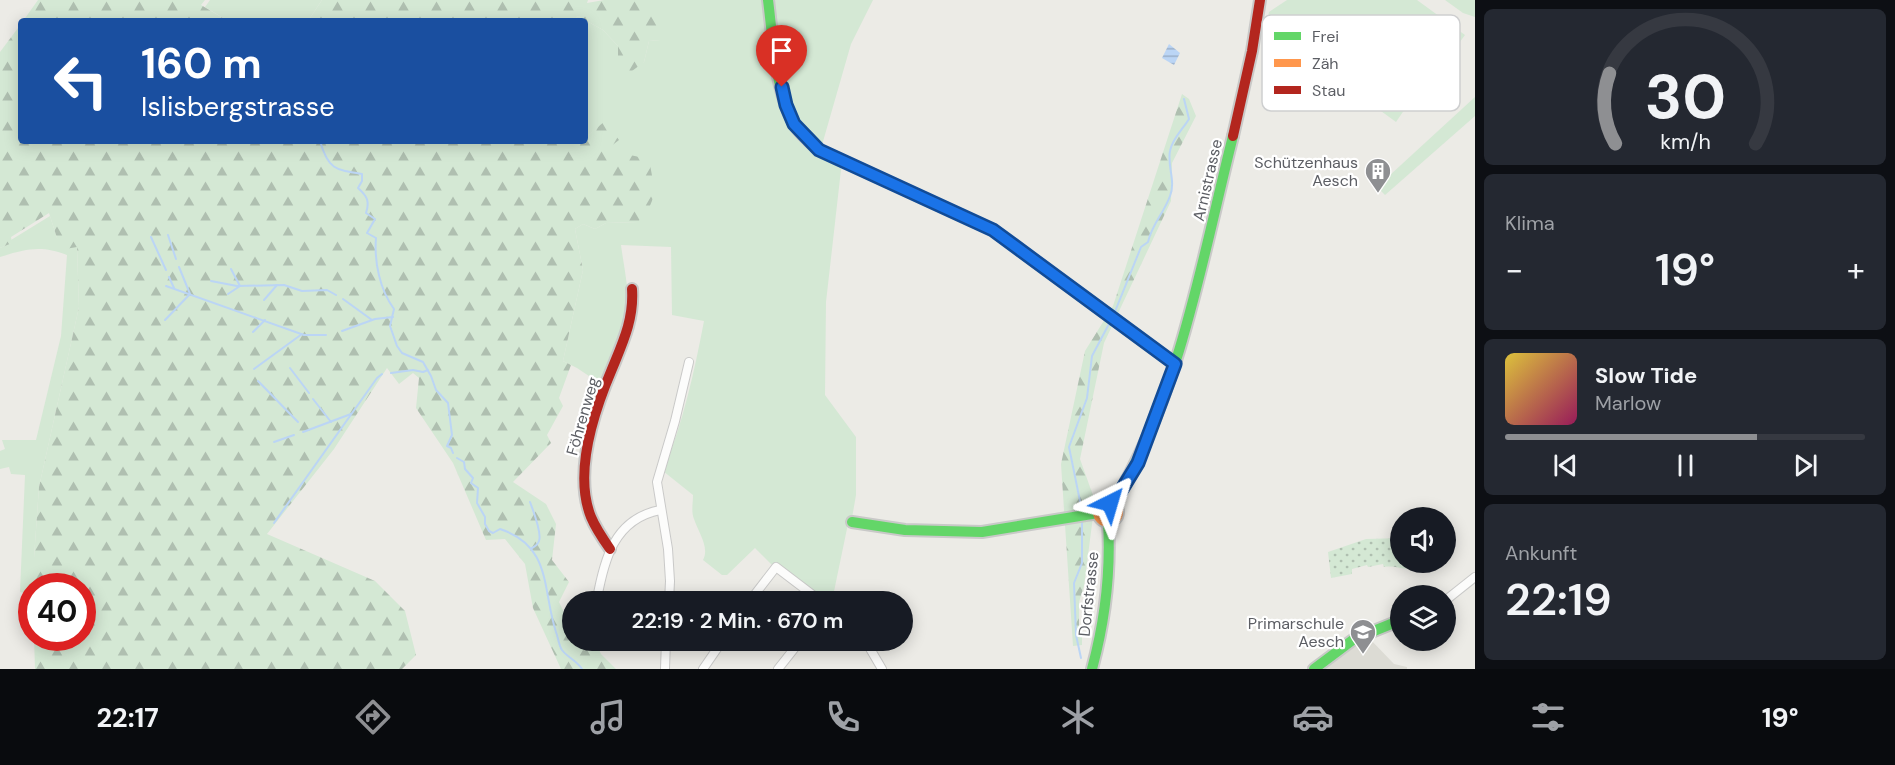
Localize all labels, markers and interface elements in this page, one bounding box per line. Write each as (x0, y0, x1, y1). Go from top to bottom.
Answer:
legend (1262, 15, 1460, 111)
pin (756, 25, 807, 87)
text: Frei (1312, 26, 1339, 47)
icon: arrive (765, 34, 798, 67)
text: 160 m (141, 36, 262, 91)
icon: left (42, 42, 120, 120)
text: Zäh (1312, 53, 1339, 74)
text: 30 (1644, 56, 1726, 137)
text: Stau (1312, 80, 1345, 101)
text: Islisbergstrasse (141, 89, 335, 124)
text: km/h (1660, 128, 1710, 156)
street label: Arnistrasse (1188, 137, 1227, 223)
place label: Schützenhaus Aesch (1254, 152, 1358, 191)
building icon: Schützenhaus Aesch (1363, 156, 1393, 194)
text: Klima (1505, 210, 1555, 236)
text: 19° (1655, 240, 1715, 299)
text: − (1505, 248, 1523, 291)
text: + (1847, 248, 1865, 291)
text: Slow Tide (1595, 361, 1697, 390)
street label: Föhrenweg (561, 374, 604, 458)
text: Marlow (1595, 390, 1661, 416)
icon: previous (1549, 449, 1582, 482)
icon: pause (1669, 449, 1702, 482)
icon: next (1789, 449, 1822, 482)
position arrow (1078, 471, 1142, 535)
map controls (1390, 507, 1456, 651)
button: sound (1390, 507, 1456, 573)
text: Ankunft (1505, 540, 1577, 566)
street label: Dorfstrasse (1074, 551, 1103, 638)
text: 22:19 (1505, 570, 1612, 629)
speed limit sign: 40 (18, 573, 96, 651)
button: layers (1390, 585, 1456, 651)
text: 22:19 · 2 Min. · 670 m (632, 606, 843, 635)
place label: Primarschule Aesch (1248, 613, 1344, 652)
school or university icon: Primarschule Aesch (1348, 617, 1378, 655)
icon: directions (352, 696, 394, 738)
icon: music (587, 696, 629, 738)
icon: phone (822, 696, 864, 738)
icon: climate (1057, 696, 1099, 738)
icon: car (1292, 696, 1334, 738)
icon: filters (1527, 696, 1569, 738)
text: 22:17 (96, 700, 159, 735)
text: 19° (1762, 700, 1799, 735)

